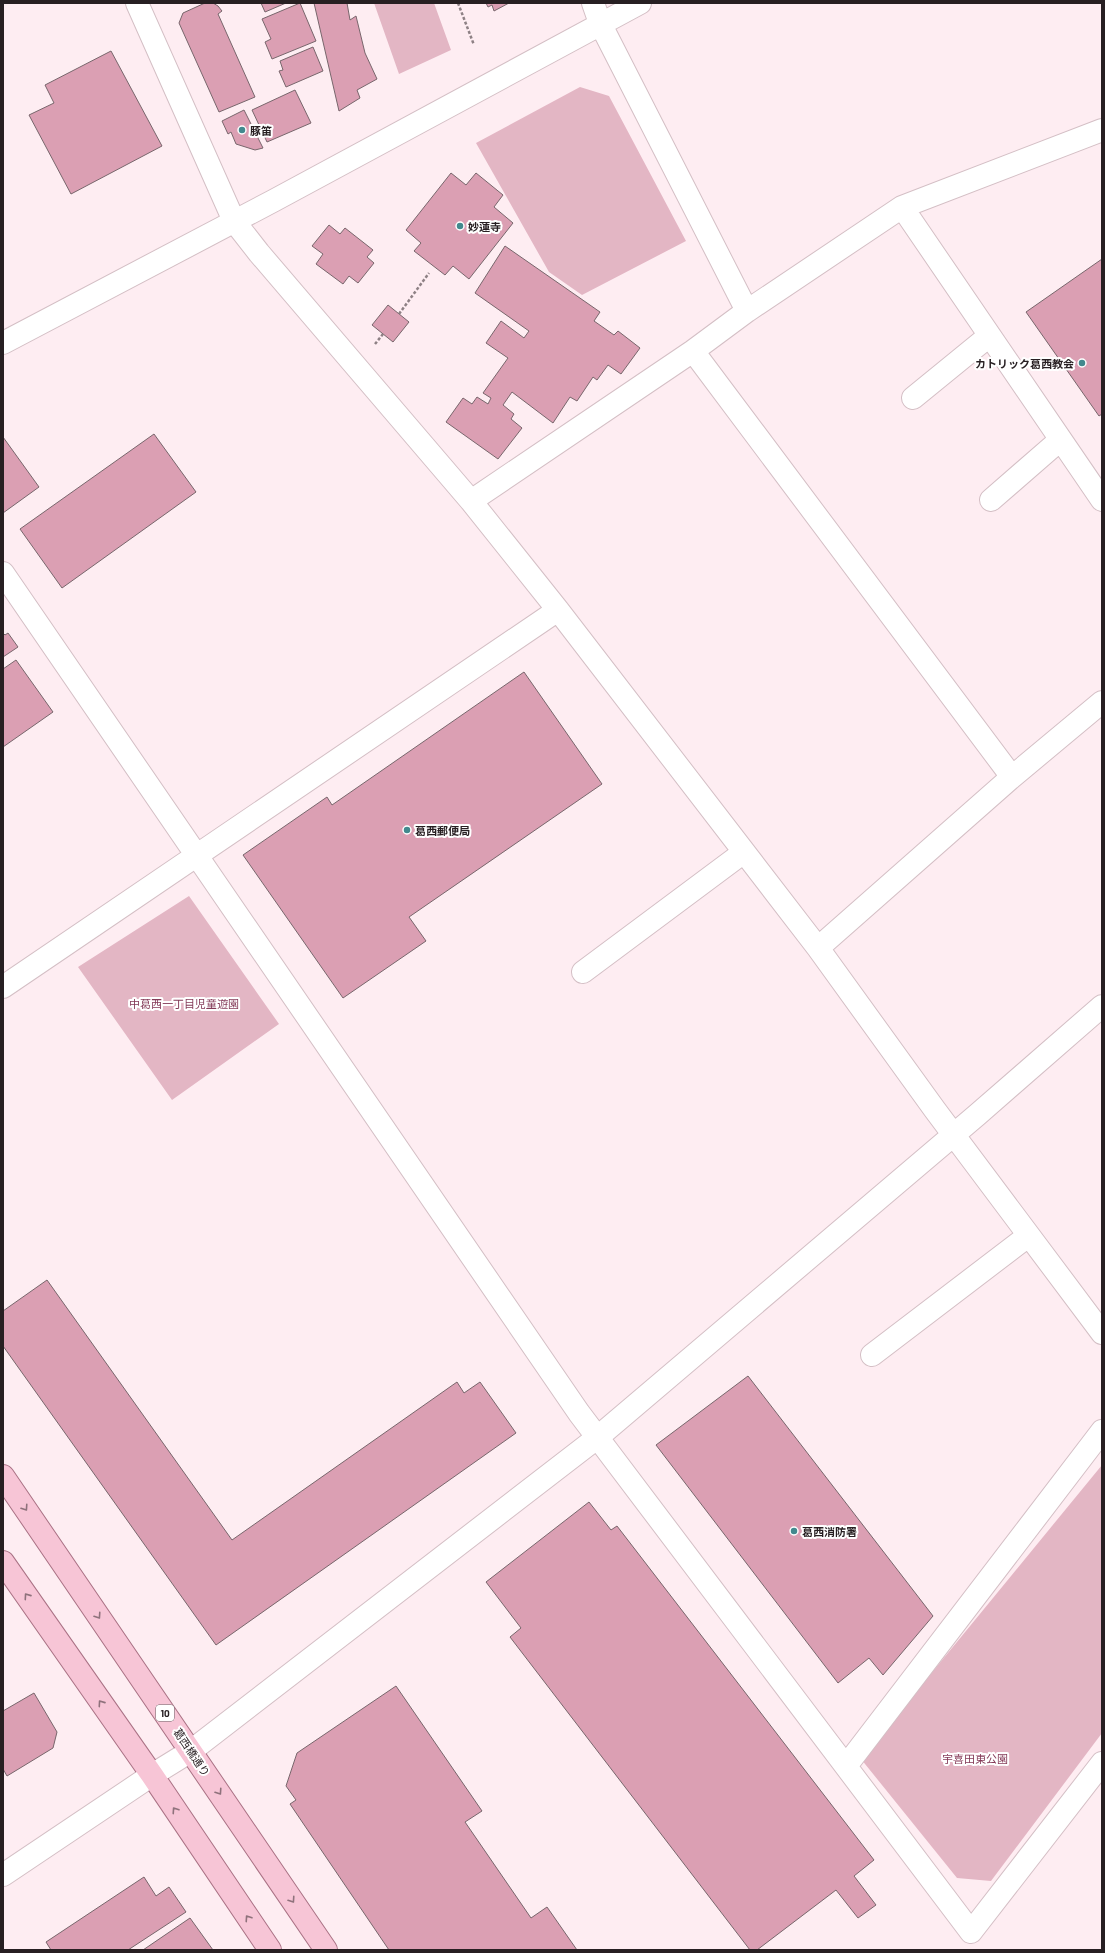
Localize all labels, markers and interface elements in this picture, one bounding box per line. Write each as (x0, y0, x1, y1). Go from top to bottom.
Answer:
place label: 豚笛 (250, 124, 272, 137)
marker: 豚笛 (237, 125, 247, 135)
place label: 妙蓮寺 (468, 220, 501, 233)
marker: 妙蓮寺 (455, 221, 465, 231)
place label: カトリック葛西教会 (975, 357, 1074, 370)
marker: カトリック葛西教会 (1077, 358, 1087, 368)
place label: 葛西郵便局 (415, 824, 470, 837)
marker: 葛西郵便局 (402, 825, 412, 835)
park label: 中葛西一丁目児童遊園 (129, 997, 239, 1010)
one-way arrow (20, 1504, 27, 1511)
place label: 葛西消防署 (802, 1525, 857, 1538)
marker: 葛西消防署 (789, 1526, 799, 1536)
one-way arrow (25, 1594, 32, 1601)
one-way arrow (93, 1612, 101, 1619)
one-way arrow (98, 1700, 106, 1707)
road number: 10 (156, 1705, 174, 1721)
street label: 葛西橋通り (171, 1726, 213, 1778)
park label: 宇喜田東公園 (942, 1752, 1008, 1765)
one-way arrow (215, 1788, 222, 1795)
one-way arrow (173, 1807, 180, 1814)
one-way arrow (287, 1896, 295, 1903)
one-way arrow (246, 1915, 253, 1922)

